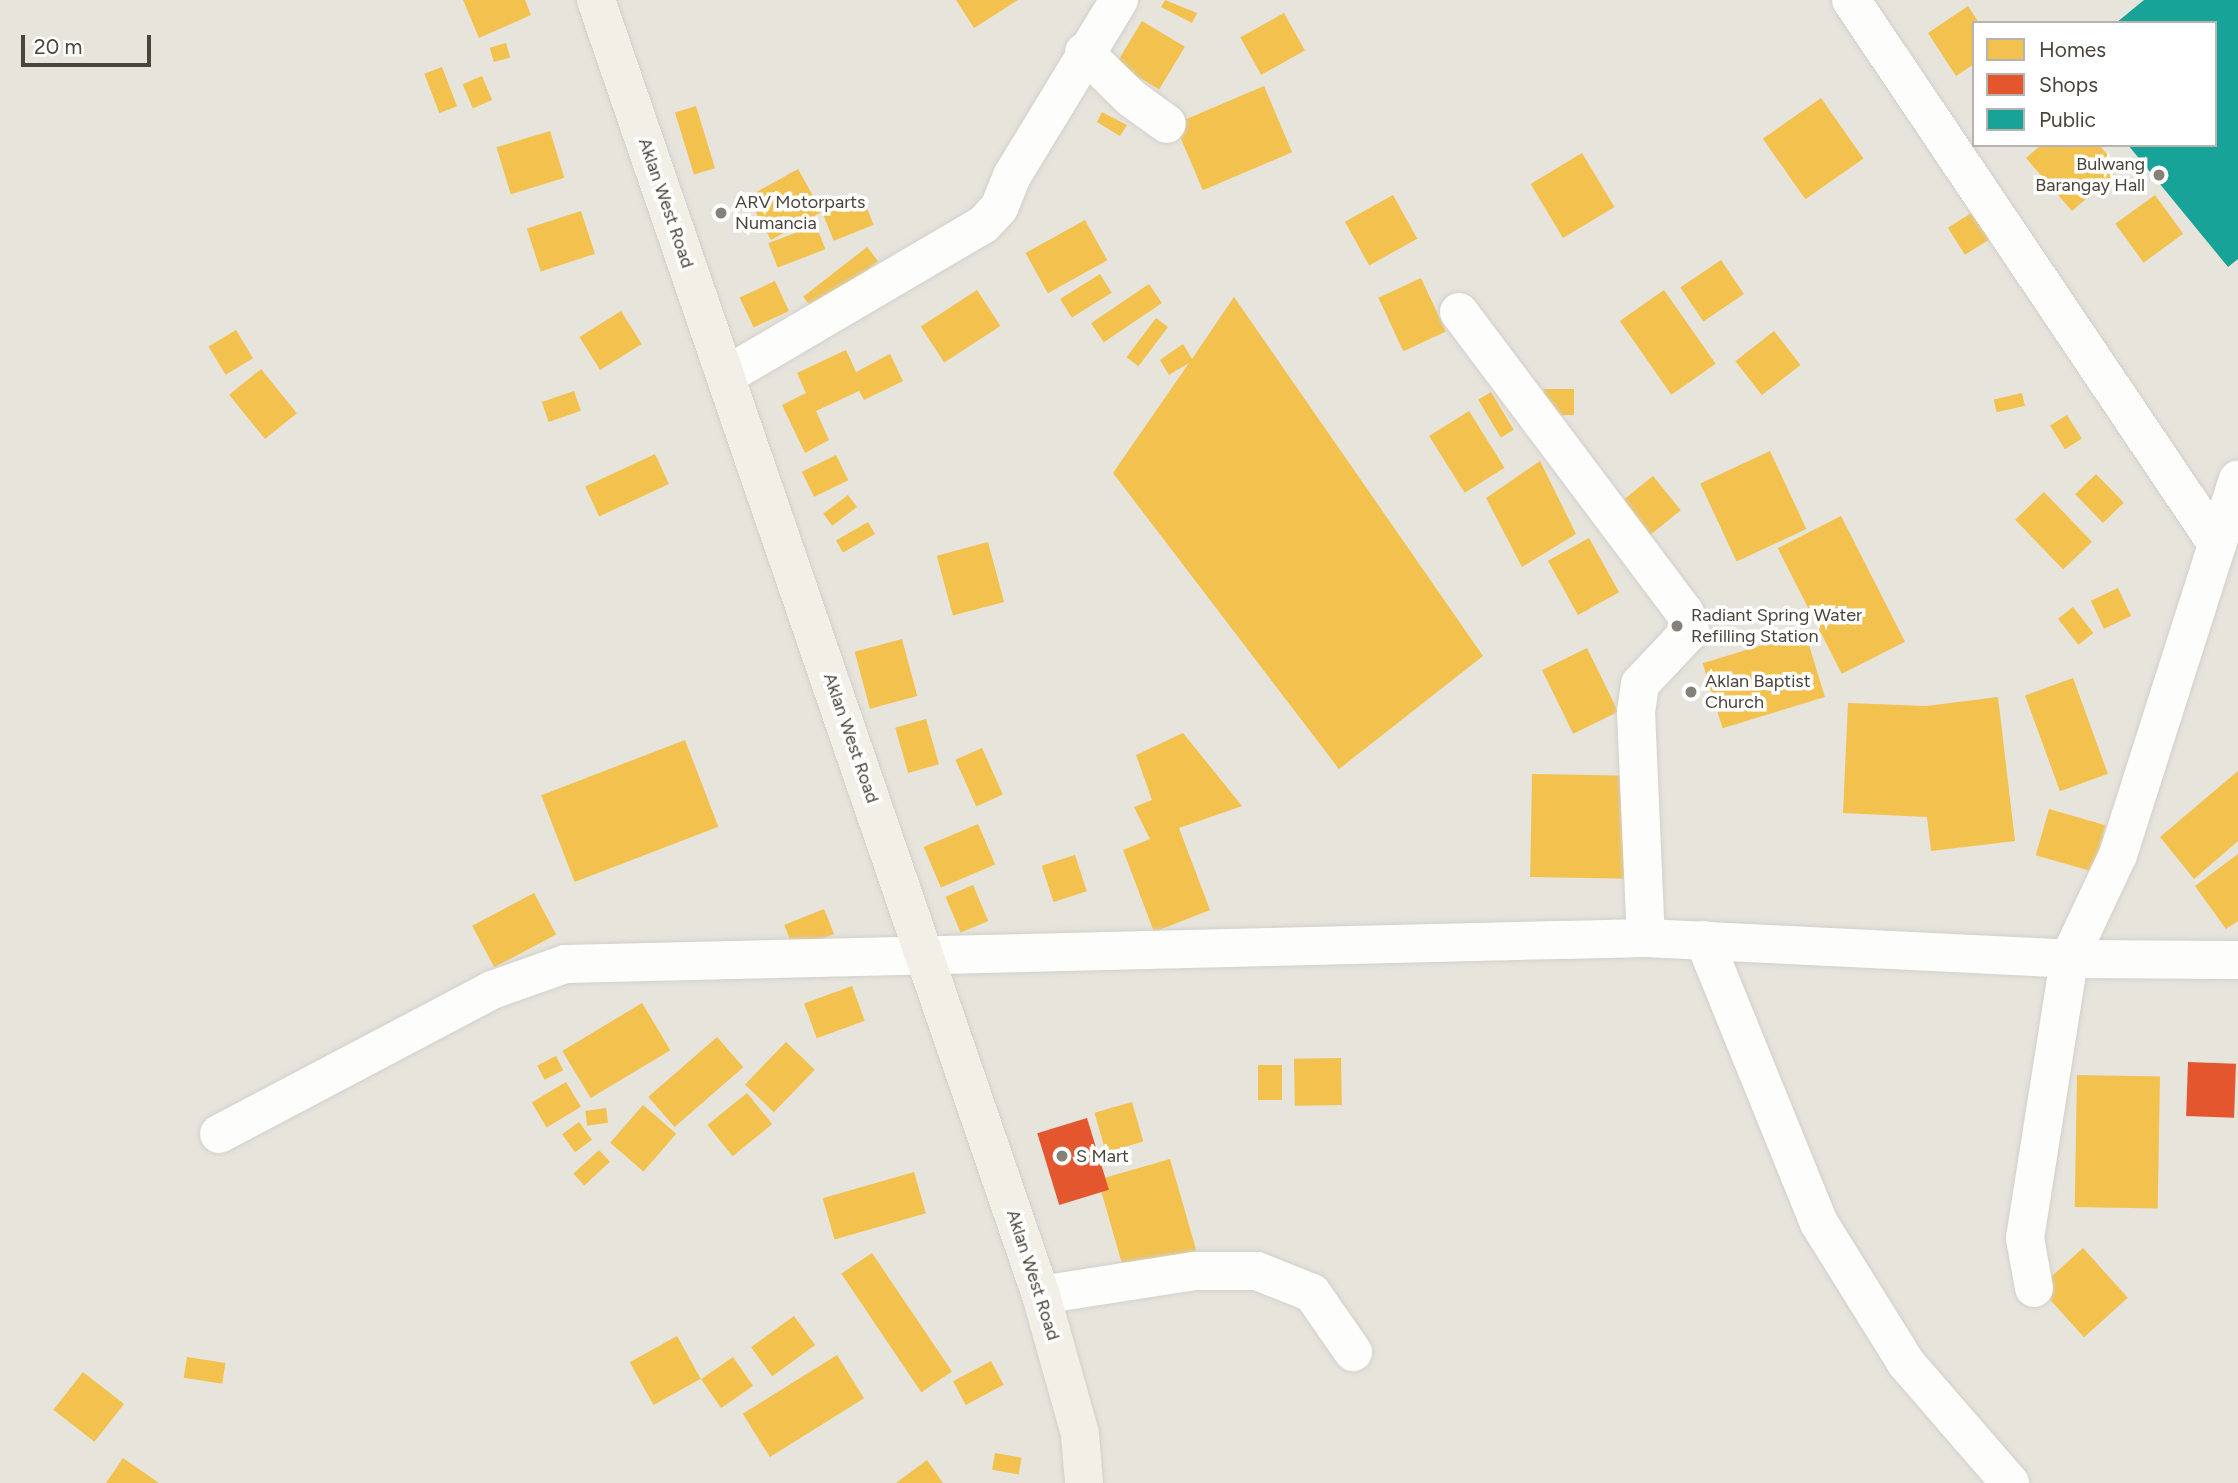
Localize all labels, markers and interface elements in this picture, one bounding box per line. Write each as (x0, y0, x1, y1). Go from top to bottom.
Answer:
scale bar (24, 21, 154, 65)
legend (1972, 21, 2217, 147)
text: 20 m (34, 34, 82, 59)
text: Homes (2039, 37, 2106, 62)
text: Shops (2039, 72, 2098, 97)
text: Public (2039, 107, 2096, 132)
street label: Aklan West Road (634, 135, 698, 271)
place label: Bulwang Barangay Hall (2035, 154, 2145, 196)
marker: Bulwang Barangay Hall (2151, 167, 2167, 183)
place label: ARV Motorparts Numancia (735, 192, 865, 234)
marker: ARV Motorparts Numancia (713, 205, 729, 221)
place label: Radiant Spring Water Refilling Station (1691, 605, 1862, 648)
marker: Radiant Spring Water Refilling Station (1669, 618, 1685, 634)
street label: Aklan West Road (819, 670, 883, 806)
place label: Aklan Baptist Church (1705, 671, 1811, 714)
marker: Aklan Baptist Church (1683, 684, 1699, 700)
place label: S Mart (1076, 1145, 1129, 1167)
marker: S Mart (1054, 1148, 1070, 1164)
street label: Aklan West Road (1002, 1207, 1064, 1343)

